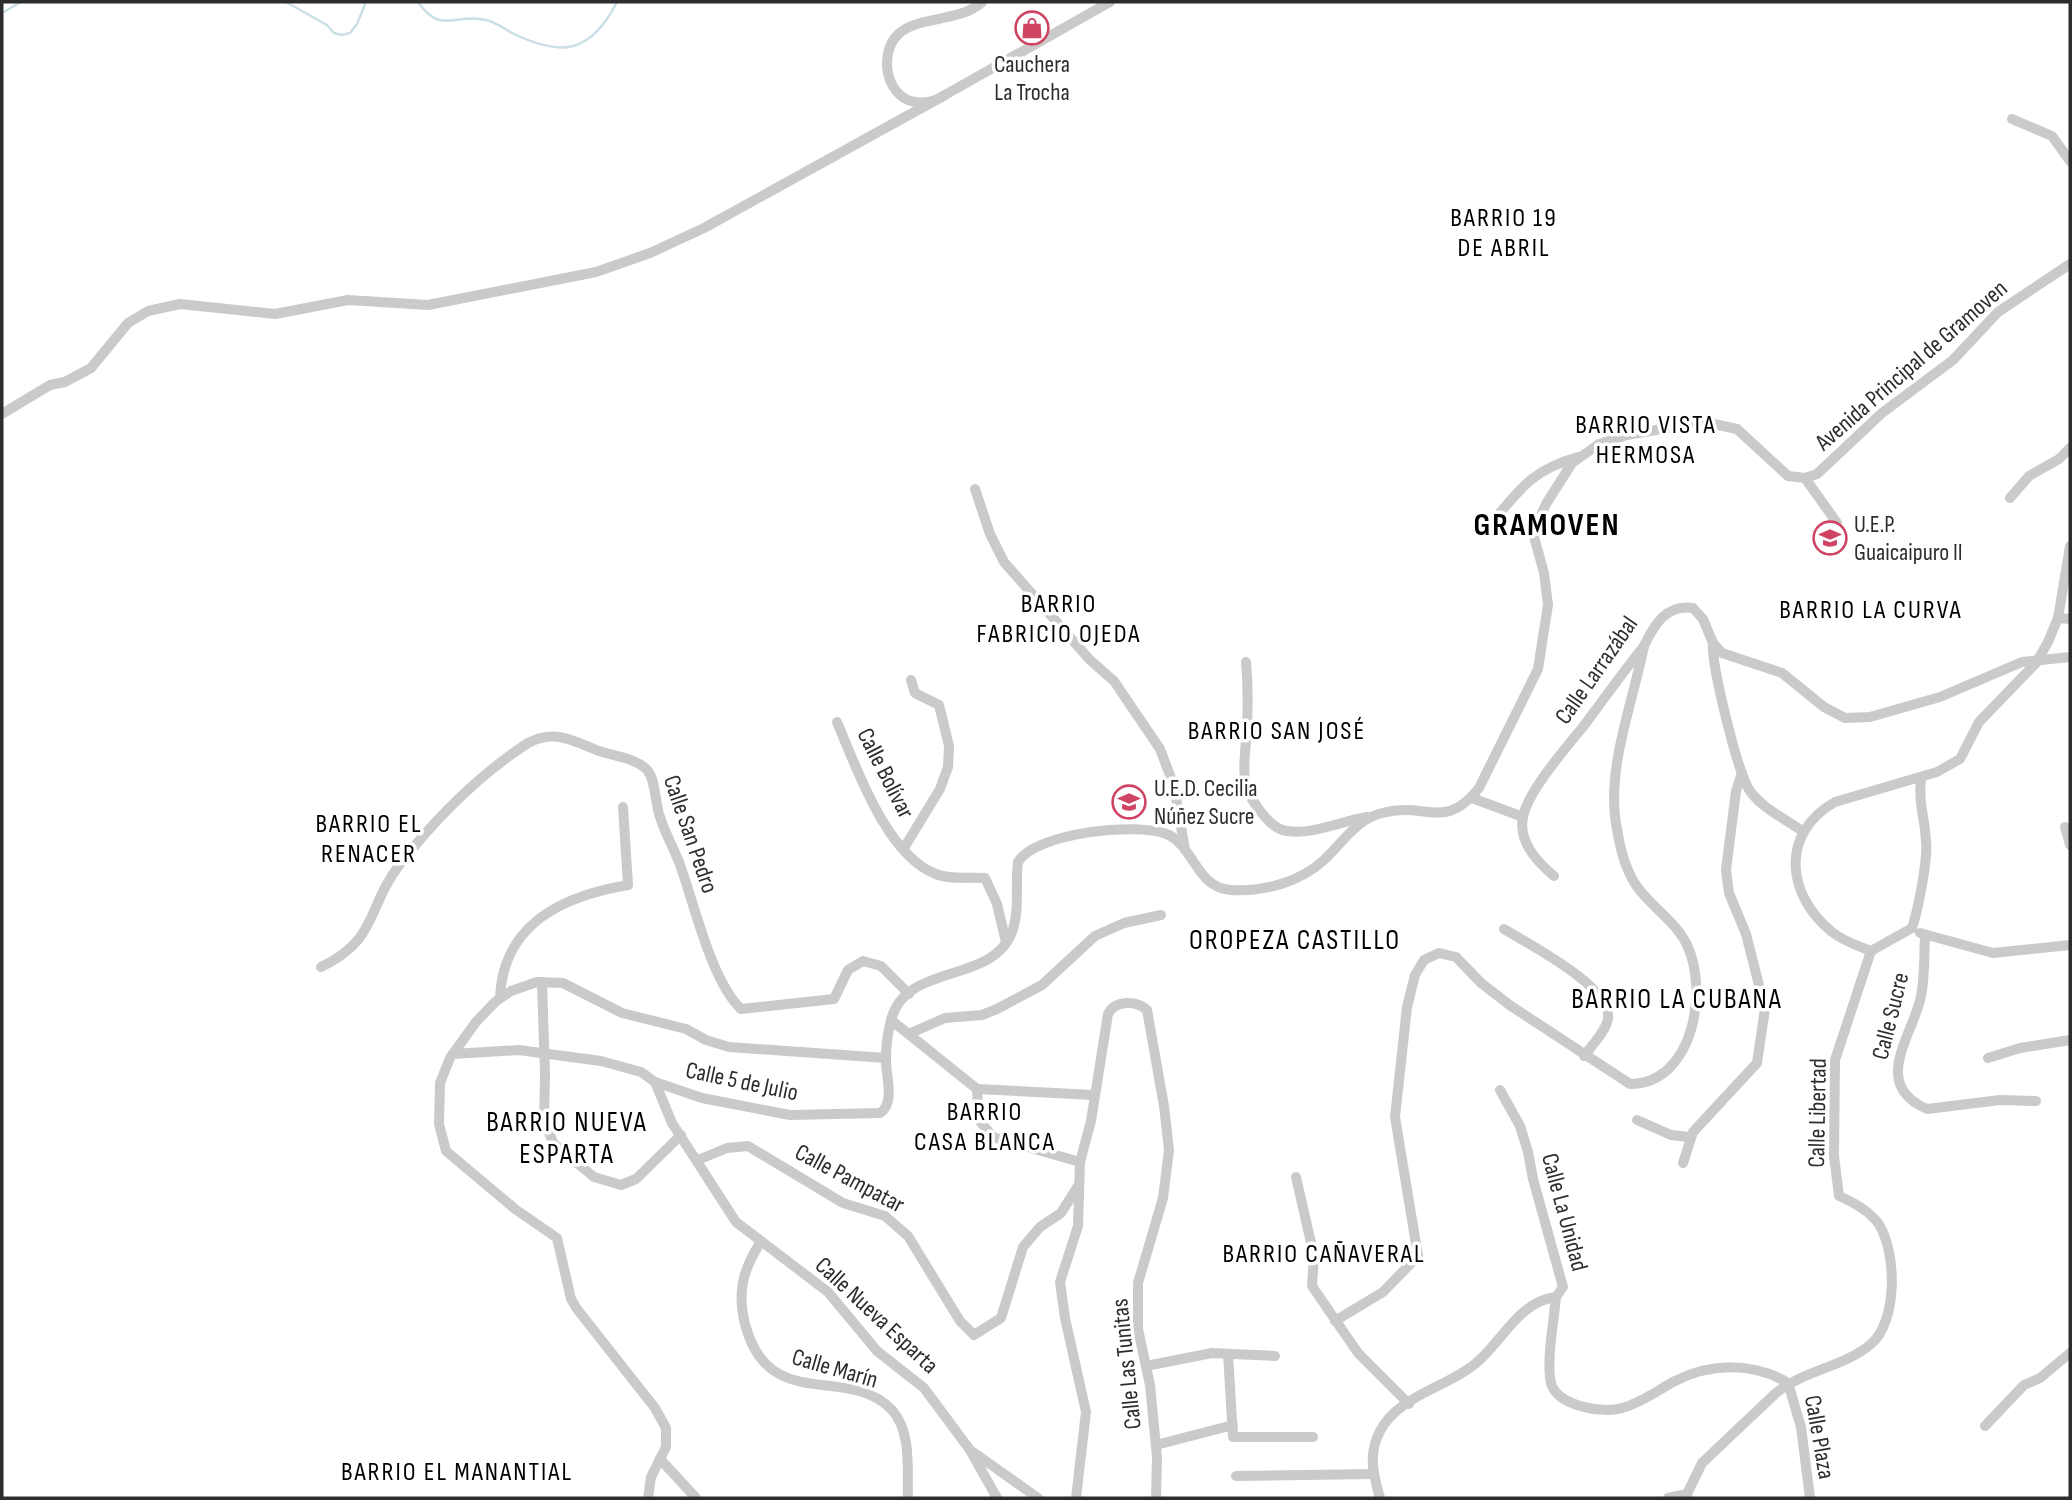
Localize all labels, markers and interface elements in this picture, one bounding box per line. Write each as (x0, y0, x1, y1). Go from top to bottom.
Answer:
shop icon: Cauchera La Trocha (1013, 9, 1051, 47)
place label: Cauchera La Trocha (994, 50, 1070, 107)
district label: BARRIO 19 DE ABRIL (1450, 203, 1558, 264)
street label: Avenida Principal de Gramoven (1809, 274, 2013, 457)
district label: BARRIO VISTA HERMOSA (1575, 410, 1717, 471)
district label: GRAMOVEN (1473, 506, 1621, 545)
place label: U.E.P. Guaicaipuro II (1854, 510, 1963, 567)
school or university icon: U.E.P. Guaicaipuro II (1811, 519, 1849, 557)
district label: BARRIO FABRICIO OJEDA (977, 589, 1141, 650)
district label: BARRIO LA CURVA (1779, 595, 1963, 626)
street label: Calle Larrazábal (1549, 611, 1644, 730)
district label: BARRIO SAN JOSÉ (1188, 716, 1366, 747)
street label: Calle Bolívar (851, 723, 921, 823)
street label: Calle San Pedro (657, 771, 724, 897)
place label: U.E.D. Cecilia Núñez Sucre (1154, 774, 1258, 831)
school or university icon: U.E.D. Cecilia Núñez Sucre (1110, 783, 1148, 821)
district label: BARRIO EL RENACER (315, 809, 423, 870)
district label: OROPEZA CASTILLO (1189, 924, 1401, 957)
street label: Calle Sucre (1866, 970, 1915, 1063)
district label: BARRIO LA CUBANA (1571, 983, 1783, 1016)
street label: Calle 5 de Julio (683, 1055, 801, 1108)
street label: Calle Libertad (1802, 1058, 1833, 1168)
district label: BARRIO CASA BLANCA (914, 1097, 1056, 1158)
district label: BARRIO NUEVA ESPARTA (486, 1106, 648, 1171)
street label: Calle Pampatar (790, 1138, 910, 1219)
street label: Calle La Unidad (1535, 1150, 1594, 1274)
district label: BARRIO CAÑAVERAL (1222, 1239, 1426, 1270)
street label: Calle Nueva Esparta (809, 1251, 944, 1380)
street label: Calle Las Tunitas (1105, 1297, 1148, 1431)
street label: Calle Marín (789, 1342, 881, 1395)
street label: Calle Plaza (1798, 1393, 1841, 1481)
district label: BARRIO EL MANANTIAL (341, 1457, 573, 1488)

